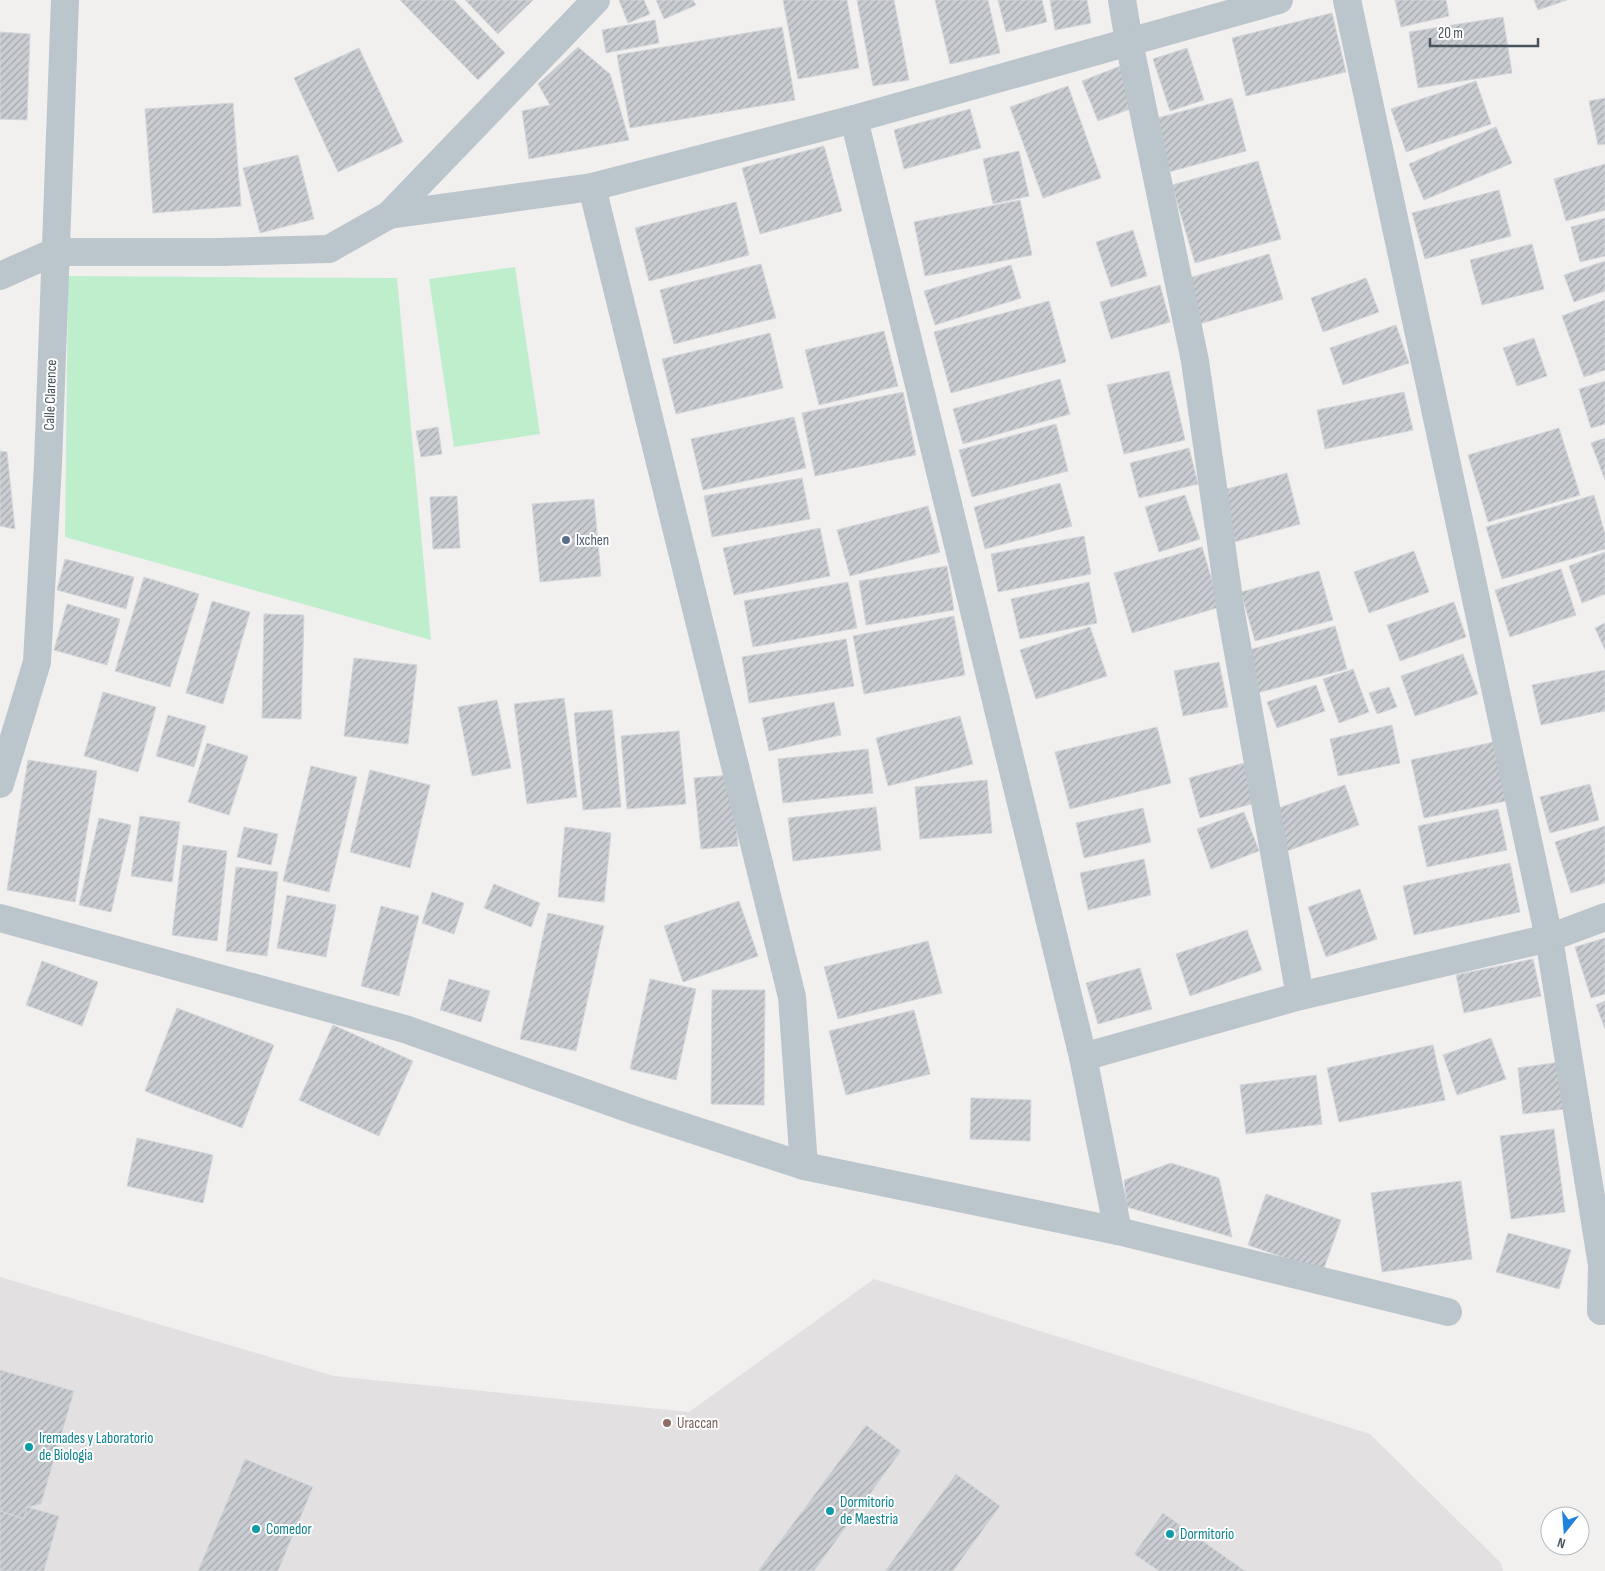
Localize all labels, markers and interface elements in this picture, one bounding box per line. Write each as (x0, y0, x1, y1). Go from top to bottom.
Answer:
scale bar (1430, 15, 1538, 47)
text: 20 m (1438, 24, 1463, 43)
street label: Calle Clarence (40, 359, 61, 431)
place label: Ixchen (576, 531, 609, 550)
marker: Ixchen (560, 534, 572, 546)
place label: Uraccan (677, 1414, 718, 1433)
marker: Uraccan (661, 1417, 673, 1429)
place label: Iremades y Laboratorio de Biologia (39, 1429, 153, 1465)
marker: Iremades y Laboratorio de Biologia (23, 1441, 35, 1453)
place label: Dormitorio de Maestria (840, 1493, 898, 1529)
marker: Dormitorio de Maestria (824, 1505, 836, 1517)
north arrow (1540, 1506, 1590, 1556)
place label: Comedor (266, 1520, 313, 1539)
marker: Comedor (250, 1523, 262, 1535)
place label: Dormitorio (1180, 1525, 1234, 1544)
marker: Dormitorio (1164, 1528, 1176, 1540)
text: N (1555, 1534, 1567, 1552)

